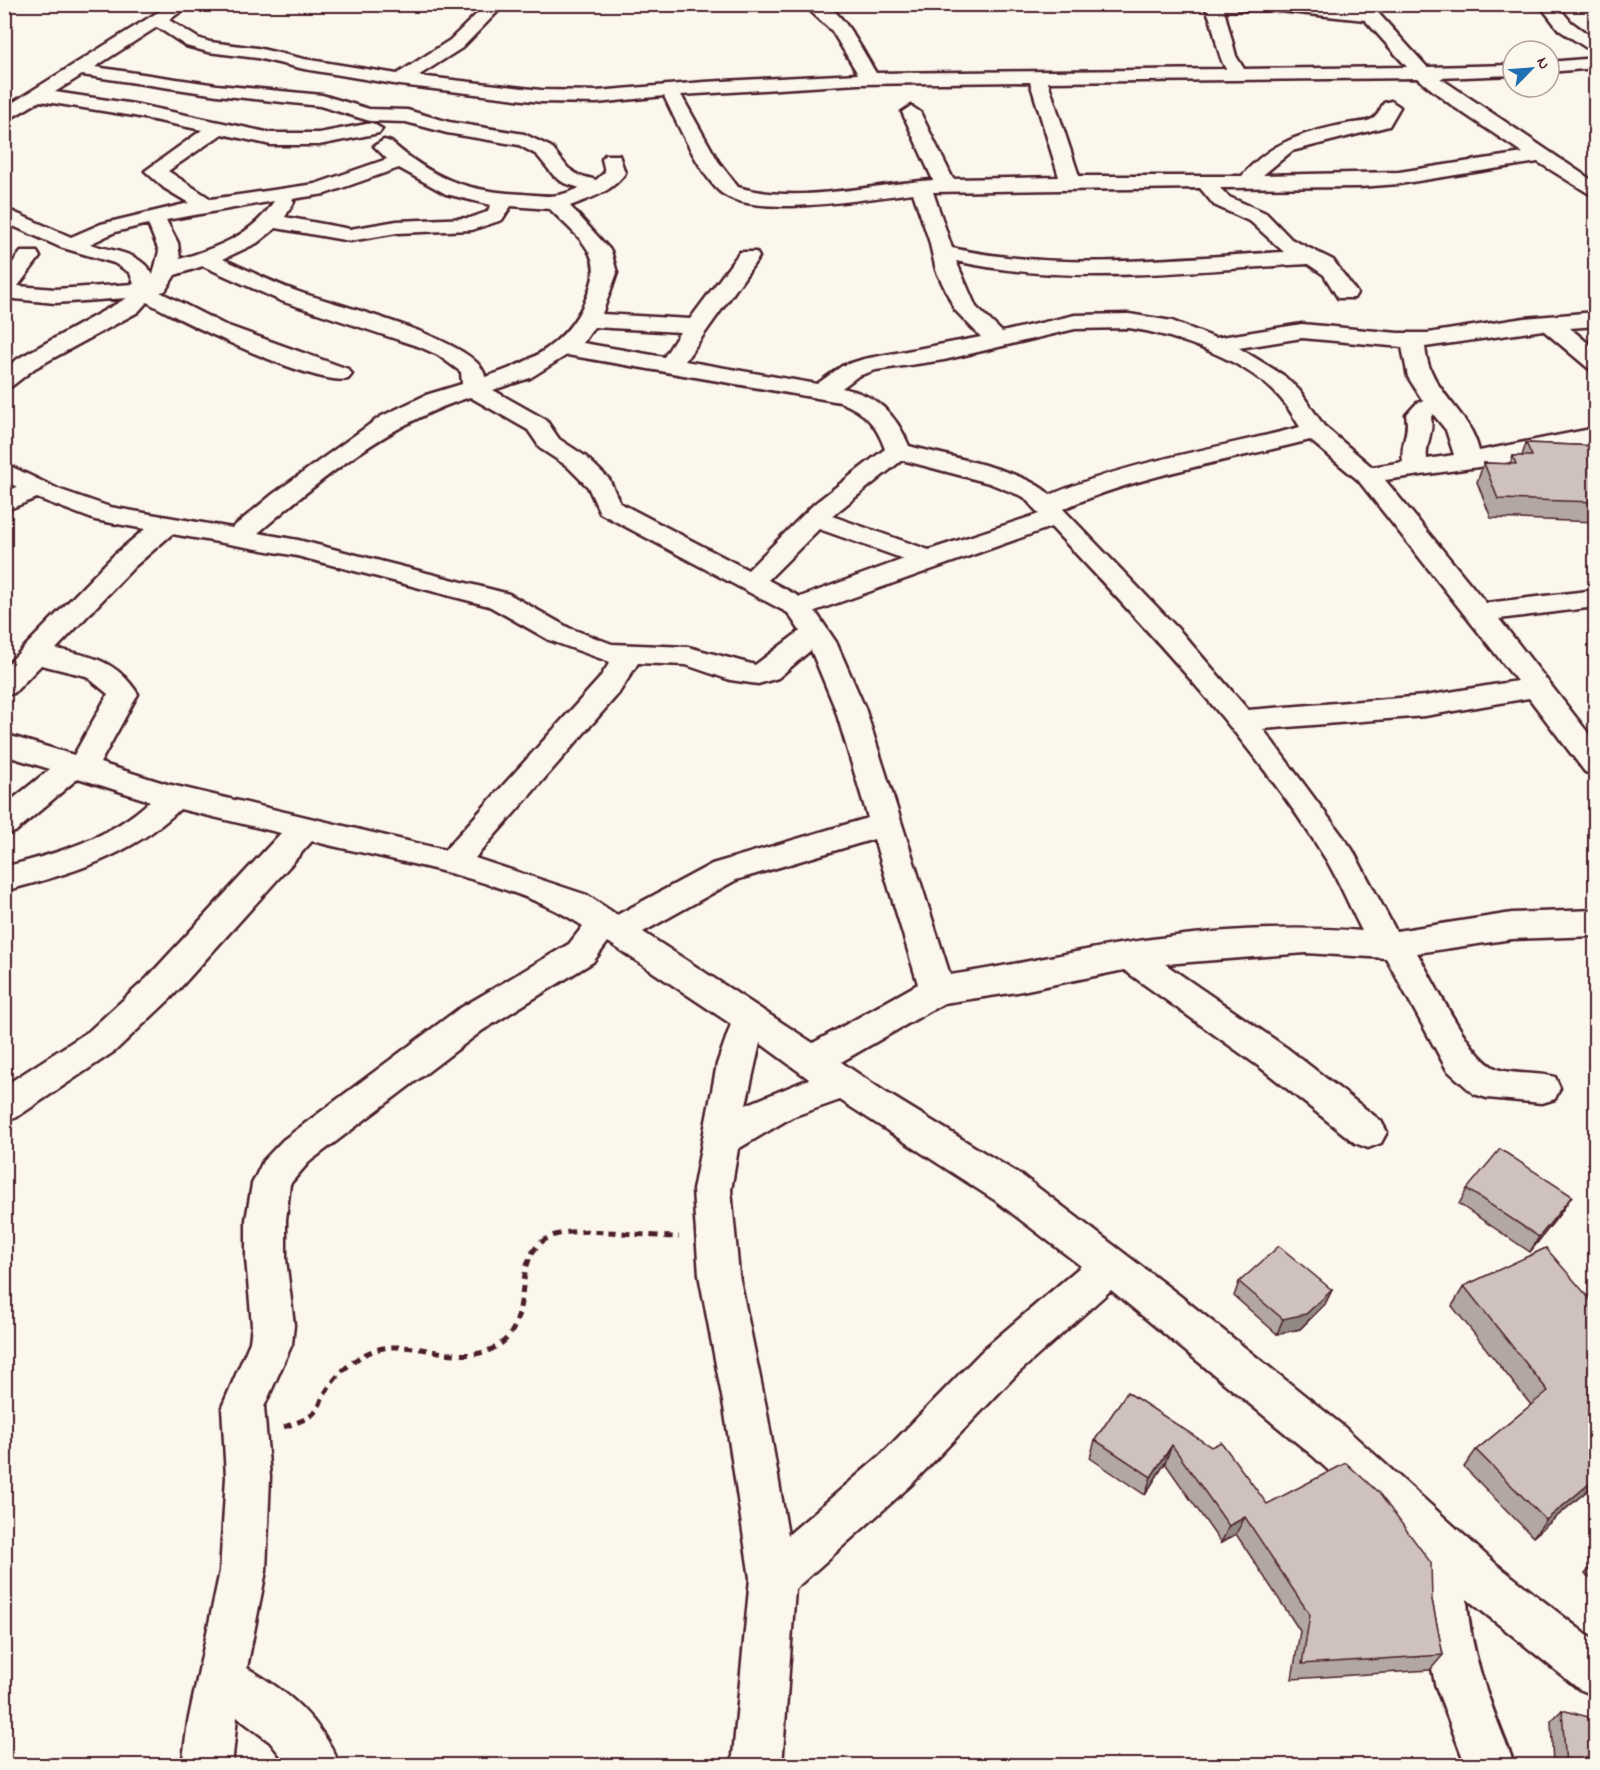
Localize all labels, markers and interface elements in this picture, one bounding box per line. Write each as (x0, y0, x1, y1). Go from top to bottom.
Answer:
north arrow (1501, 39, 1561, 99)
text: N (1530, 54, 1556, 74)

